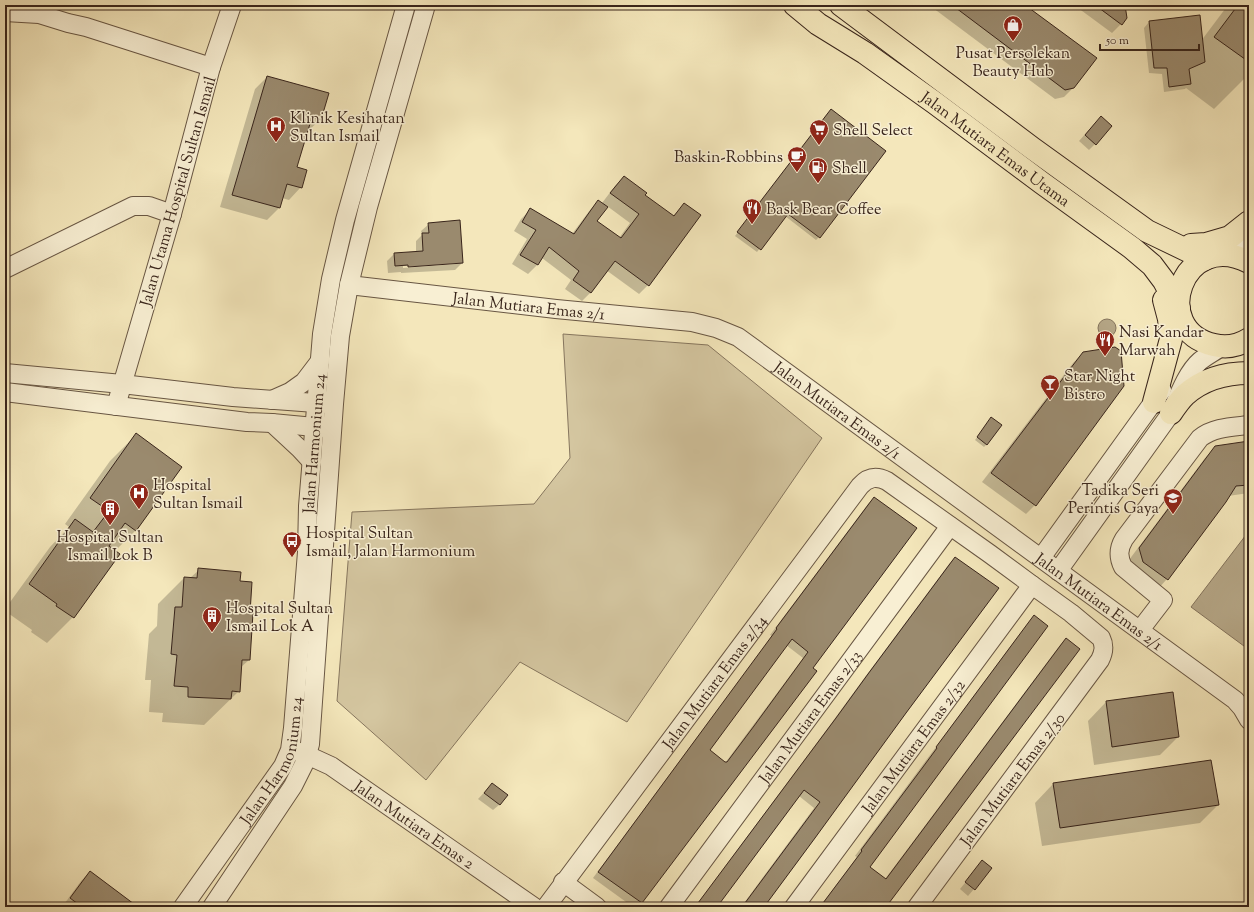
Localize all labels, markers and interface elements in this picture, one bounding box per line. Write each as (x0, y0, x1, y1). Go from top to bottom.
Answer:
shop icon: Pusat Persolekan Beauty Hub (1002, 14, 1024, 42)
scale bar (1100, 26, 1199, 52)
text: 50 m (1105, 32, 1129, 50)
place label: Pusat Persolekan Beauty Hub (956, 43, 1071, 84)
street label: Jalan Utama Hospital Sultan Ismail (135, 73, 223, 310)
street label: Jalan Mutiara Emas Utama (914, 87, 1074, 214)
place label: Klinik Kesihatan Sultan Ismail (290, 108, 405, 149)
hospital icon: Klinik Kesihatan Sultan Ismail (265, 115, 287, 143)
supermarket icon: Shell Select (808, 118, 830, 146)
place label: Shell Select (833, 120, 913, 143)
cafe icon: Baskin-Robbins (786, 145, 808, 173)
place label: Baskin-Robbins (674, 147, 783, 170)
fuel station icon: Shell (807, 156, 829, 184)
place label: Shell (832, 158, 868, 181)
restaurant icon: Bask Bear Coffee (741, 197, 763, 225)
place label: Bask Bear Coffee (766, 199, 881, 222)
street label: Jalan Mutiara Emas 2/1 (450, 288, 606, 328)
place label: Nasi Kandar Marwah (1119, 322, 1204, 363)
restaurant icon: Nasi Kandar Marwah (1094, 329, 1116, 357)
street label: Jalan Mutiara Emas 2/1 (767, 357, 905, 467)
place label: Star Night Bistro (1064, 366, 1136, 407)
street label: Jalan Harmonium 24 (299, 373, 333, 514)
bar icon: Star Night Bistro (1039, 373, 1061, 401)
place label: Hospital Sultan Ismail (153, 475, 243, 516)
place label: Tadika Seri Perintis Gaya (1068, 480, 1160, 521)
hospital icon: Hospital Sultan Ismail (128, 482, 150, 510)
school or university icon: Tadika Seri Perintis Gaya (1162, 487, 1184, 515)
building icon: Hospital Sultan Ismail Lok B (99, 498, 121, 526)
place label: Hospital Sultan Ismail, Jalan Harmonium (306, 523, 475, 564)
place label: Hospital Sultan Ismail Lok B (56, 527, 164, 568)
bus stop icon: Hospital Sultan Ismail, Jalan Harmonium (281, 530, 303, 558)
street label: Jalan Mutiara Emas 2/1 (1029, 548, 1167, 658)
place label: Hospital Sultan Ismail Lok A (226, 598, 334, 639)
building icon: Hospital Sultan Ismail Lok A (201, 605, 223, 633)
street label: Jalan Mutiara Emas 2/34 (658, 611, 774, 756)
street label: Jalan Mutiara Emas 2/33 (754, 646, 869, 790)
street label: Jalan Mutiara Emas 2/32 (857, 675, 972, 820)
street label: Jalan Harmonium 24 (235, 696, 309, 831)
street label: Jalan Mutiara Emas 2/30 (955, 709, 1072, 853)
street label: Jalan Mutiara Emas 2 (348, 776, 479, 876)

